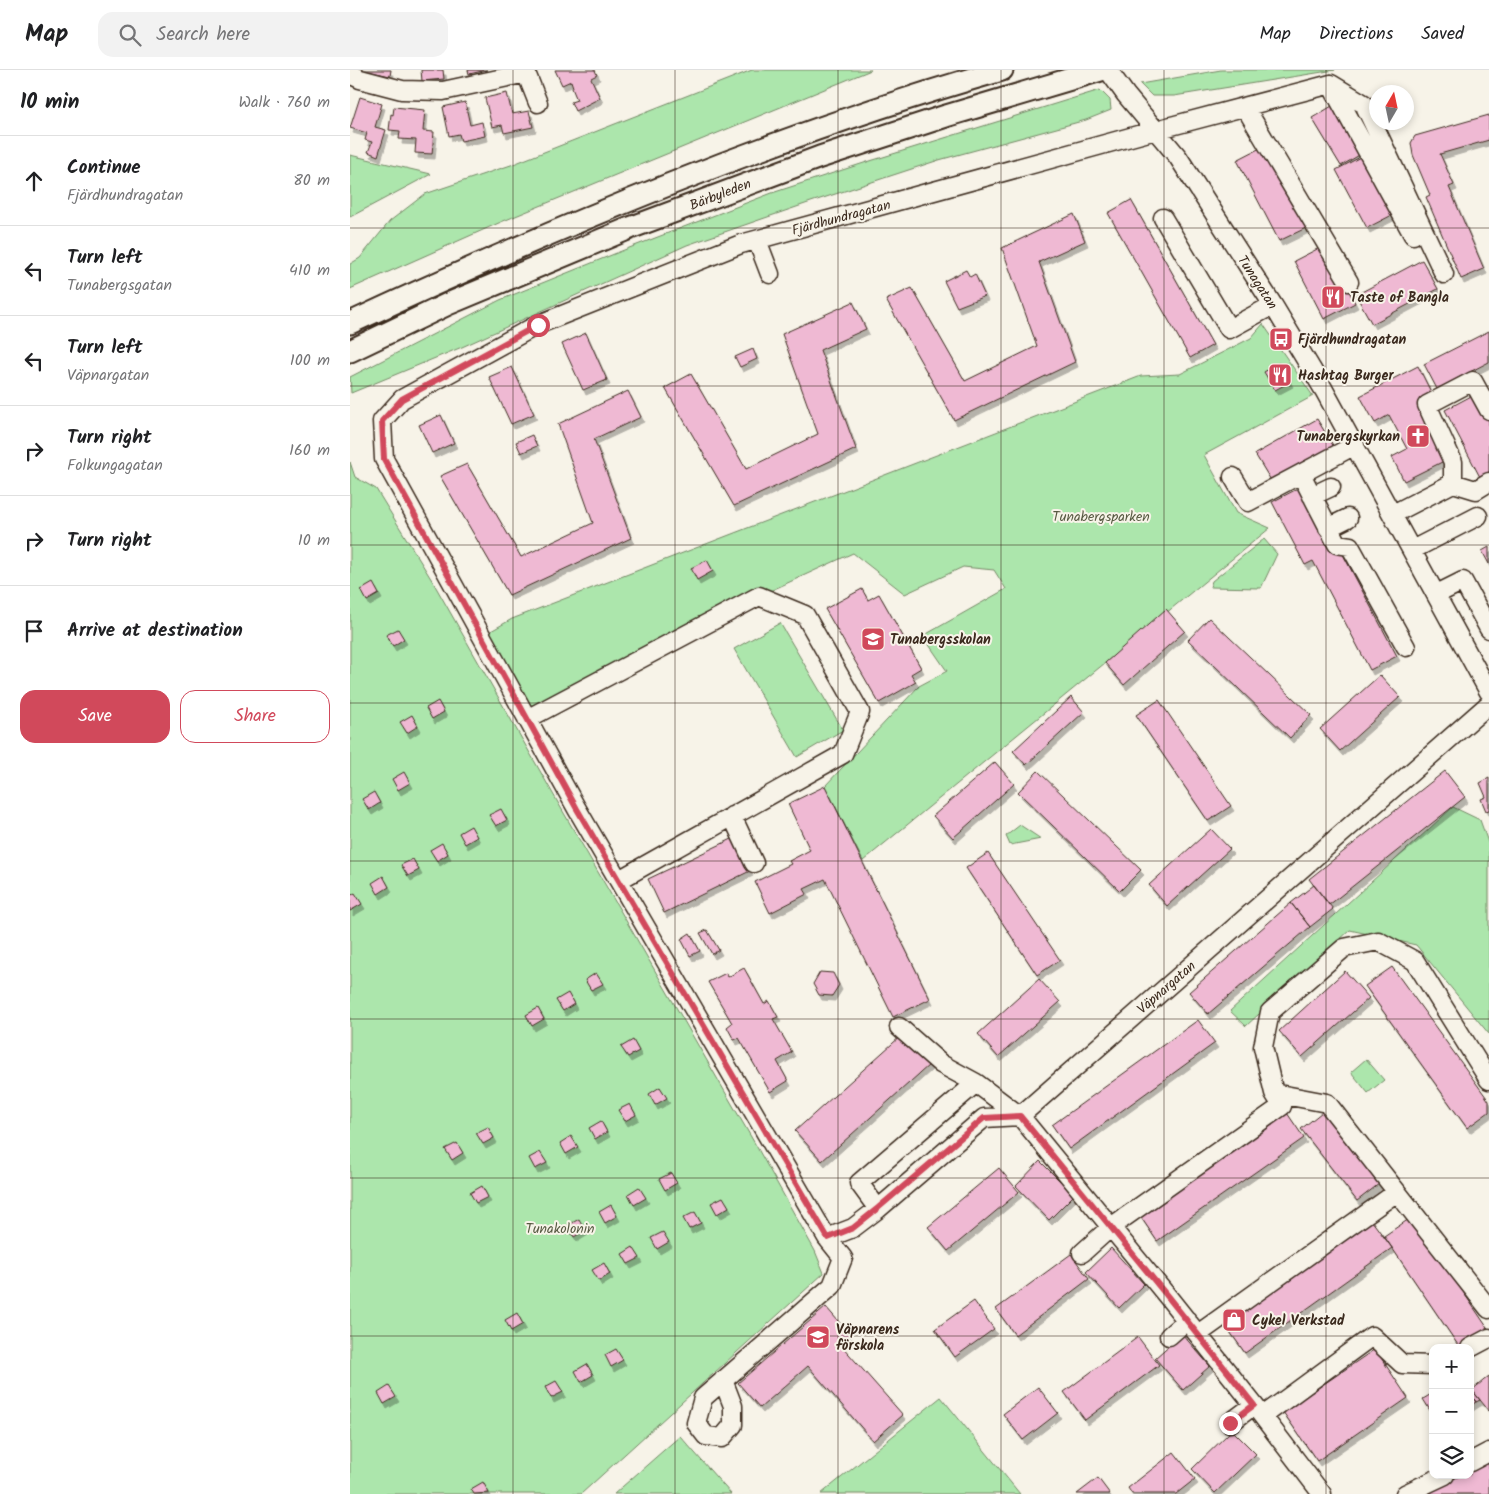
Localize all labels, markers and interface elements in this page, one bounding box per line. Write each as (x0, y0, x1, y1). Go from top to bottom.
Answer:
search box (98, 12, 448, 57)
text: Map (25, 15, 68, 54)
text: Search here (156, 20, 250, 50)
text: Map (1259, 20, 1291, 49)
text: Directions (1319, 20, 1393, 49)
text: Saved (1421, 20, 1464, 49)
icon: search (116, 21, 144, 49)
north arrow (1369, 85, 1414, 130)
text: 10 min (20, 86, 80, 119)
text: Walk · 760 m (239, 90, 330, 115)
text: Continue (67, 153, 140, 183)
icon: ahead (20, 167, 48, 195)
text: 80 m (293, 168, 330, 193)
street label: Bärbyleden (686, 173, 754, 217)
text: Fjärdhundragatan (67, 183, 183, 208)
street label: Fjärdhundragatan (789, 194, 893, 242)
text: Turn left (67, 243, 142, 273)
street label: Tunagatan (1231, 251, 1283, 314)
icon: left (20, 257, 48, 285)
text: 410 m (289, 258, 330, 283)
text: Tunabergsgatan (67, 273, 172, 298)
restaurant icon: Taste of Bangla (1320, 284, 1346, 310)
place label: Taste of Bangla (1350, 287, 1449, 309)
route start (527, 314, 550, 337)
bus stop icon: Fjärdhundragatan (1268, 326, 1294, 352)
place label: Fjärdhundragatan (1298, 329, 1407, 351)
text: Turn left (67, 333, 142, 363)
icon: left (20, 347, 48, 375)
text: 100 m (290, 348, 330, 373)
restaurant icon: Hashtag Burger (1267, 362, 1293, 388)
text: Väpnargatan (67, 363, 149, 388)
place label: Hashtag Burger (1298, 365, 1394, 387)
text: Turn right (67, 423, 152, 453)
church icon: Tunabergskyrkan (1405, 423, 1431, 449)
place label: Tunabergskyrkan (1297, 426, 1400, 448)
icon: right (20, 437, 48, 465)
text: 160 m (289, 438, 330, 463)
text: Folkungagatan (67, 453, 163, 478)
park label: Tunabergsparken (1052, 506, 1150, 528)
text: Turn right (67, 526, 152, 556)
icon: right (20, 527, 48, 555)
text: 10 m (298, 528, 330, 553)
text: Arrive at destination (67, 616, 243, 646)
icon: arrive (20, 617, 48, 645)
school or university icon: Tunabergsskolan (860, 626, 886, 652)
place label: Tunabergsskolan (890, 629, 991, 651)
button: Save (20, 690, 170, 743)
button: Share (180, 690, 330, 743)
street label: Väpnargatan (1132, 956, 1201, 1020)
park label: Tunakolonin (525, 1218, 595, 1240)
shop icon: Cykel Verkstad (1221, 1307, 1247, 1333)
place label: Cykel Verkstad (1252, 1310, 1345, 1332)
place label: Väpnarens förskola (836, 1319, 900, 1357)
school or university icon: Väpnarens förskola (805, 1324, 831, 1350)
map controls (1429, 1344, 1474, 1479)
button: + (1429, 1344, 1474, 1389)
button: − (1429, 1389, 1474, 1434)
route end (1219, 1412, 1242, 1435)
button: layers (1429, 1434, 1474, 1479)

